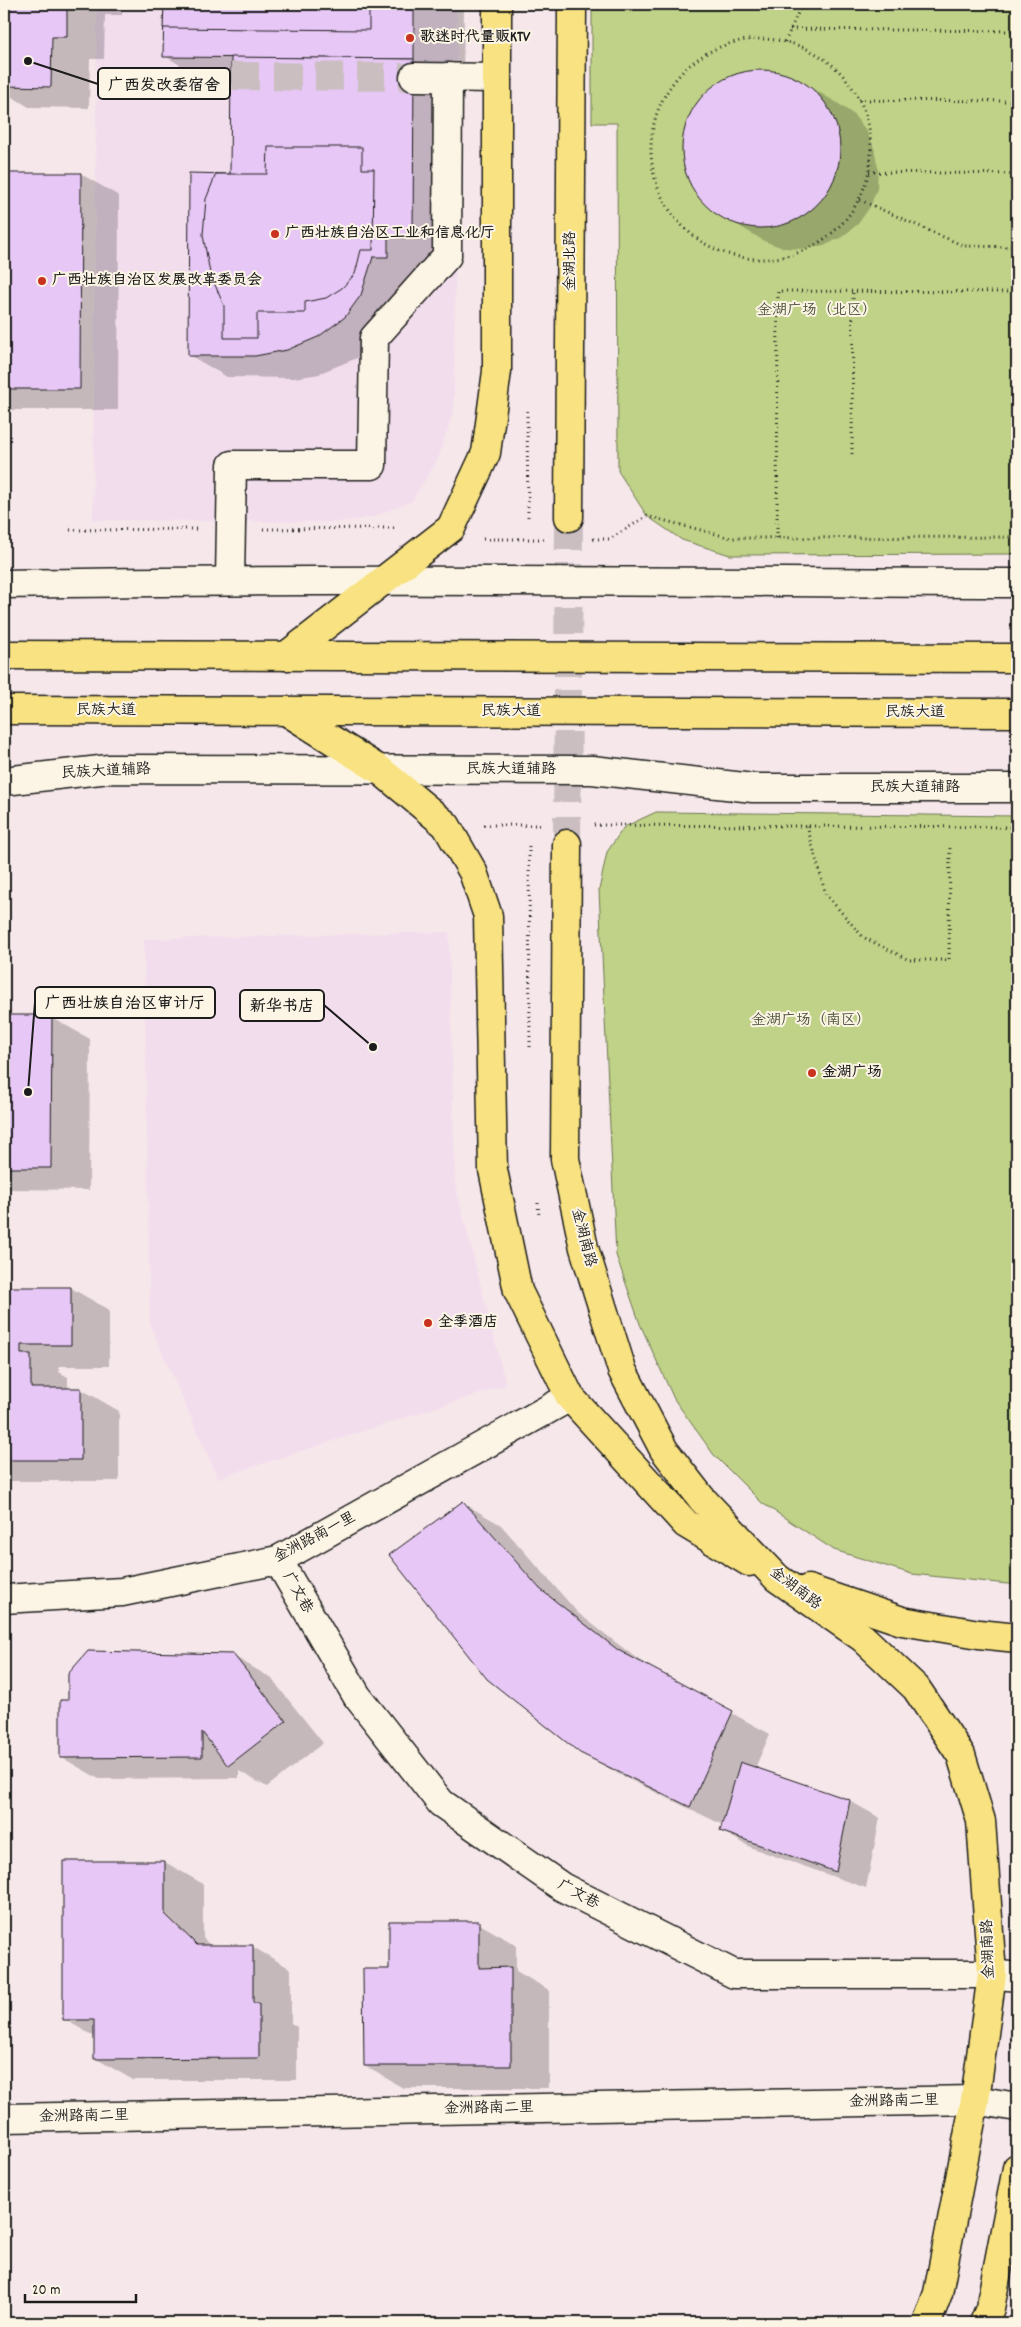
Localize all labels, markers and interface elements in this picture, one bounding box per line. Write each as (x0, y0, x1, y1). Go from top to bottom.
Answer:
place label: 歌迷时代量贩KTV (420, 27, 531, 49)
marker: 歌迷时代量贩KTV (404, 32, 416, 44)
callout: 广西发改委宿舍 (98, 68, 230, 99)
text: 广西发改委宿舍 (108, 75, 220, 98)
place label: 广西壮族自治区工业和信息化厅 (285, 223, 495, 245)
marker: 广西壮族自治区工业和信息化厅 (269, 228, 281, 240)
street label: 金湖北路 (560, 231, 582, 291)
place label: 广西壮族自治区发展改革委员会 (52, 270, 262, 292)
marker: 广西壮族自治区发展改革委员会 (36, 275, 48, 287)
park label: 金湖广场（北区） (757, 300, 877, 322)
street label: 民族大道 (76, 700, 136, 722)
street label: 民族大道 (481, 701, 541, 723)
street label: 民族大道 (885, 702, 945, 724)
street label: 民族大道辅路 (60, 759, 152, 785)
street label: 民族大道辅路 (466, 759, 556, 781)
street label: 民族大道辅路 (870, 777, 960, 799)
callout: 广西壮族自治区审计厅 (35, 987, 215, 1018)
callout: 新华书店 (240, 990, 324, 1021)
text: 广西壮族自治区审计厅 (45, 993, 205, 1016)
text: 新华书店 (250, 996, 314, 1019)
park label: 金湖广场（南区） (751, 1010, 871, 1032)
place label: 金湖广场 (822, 1062, 882, 1084)
marker: 金湖广场 (806, 1067, 818, 1079)
street label: 金湖南路 (565, 1206, 601, 1270)
place label: 全季酒店 (438, 1312, 498, 1334)
marker: 全季酒店 (422, 1317, 434, 1329)
street label: 金洲路南一里 (270, 1507, 360, 1569)
street label: 金湖南路 (764, 1562, 826, 1616)
street label: 广文巷 (276, 1568, 318, 1618)
street label: 广文巷 (553, 1875, 603, 1915)
street label: 金湖南路 (977, 1919, 1001, 1979)
street label: 金洲路南二里 (849, 2090, 939, 2114)
street label: 金洲路南二里 (444, 2097, 534, 2121)
street label: 金洲路南二里 (39, 2105, 129, 2129)
scale bar (25, 2272, 136, 2304)
text: 20 m (32, 2280, 60, 2302)

